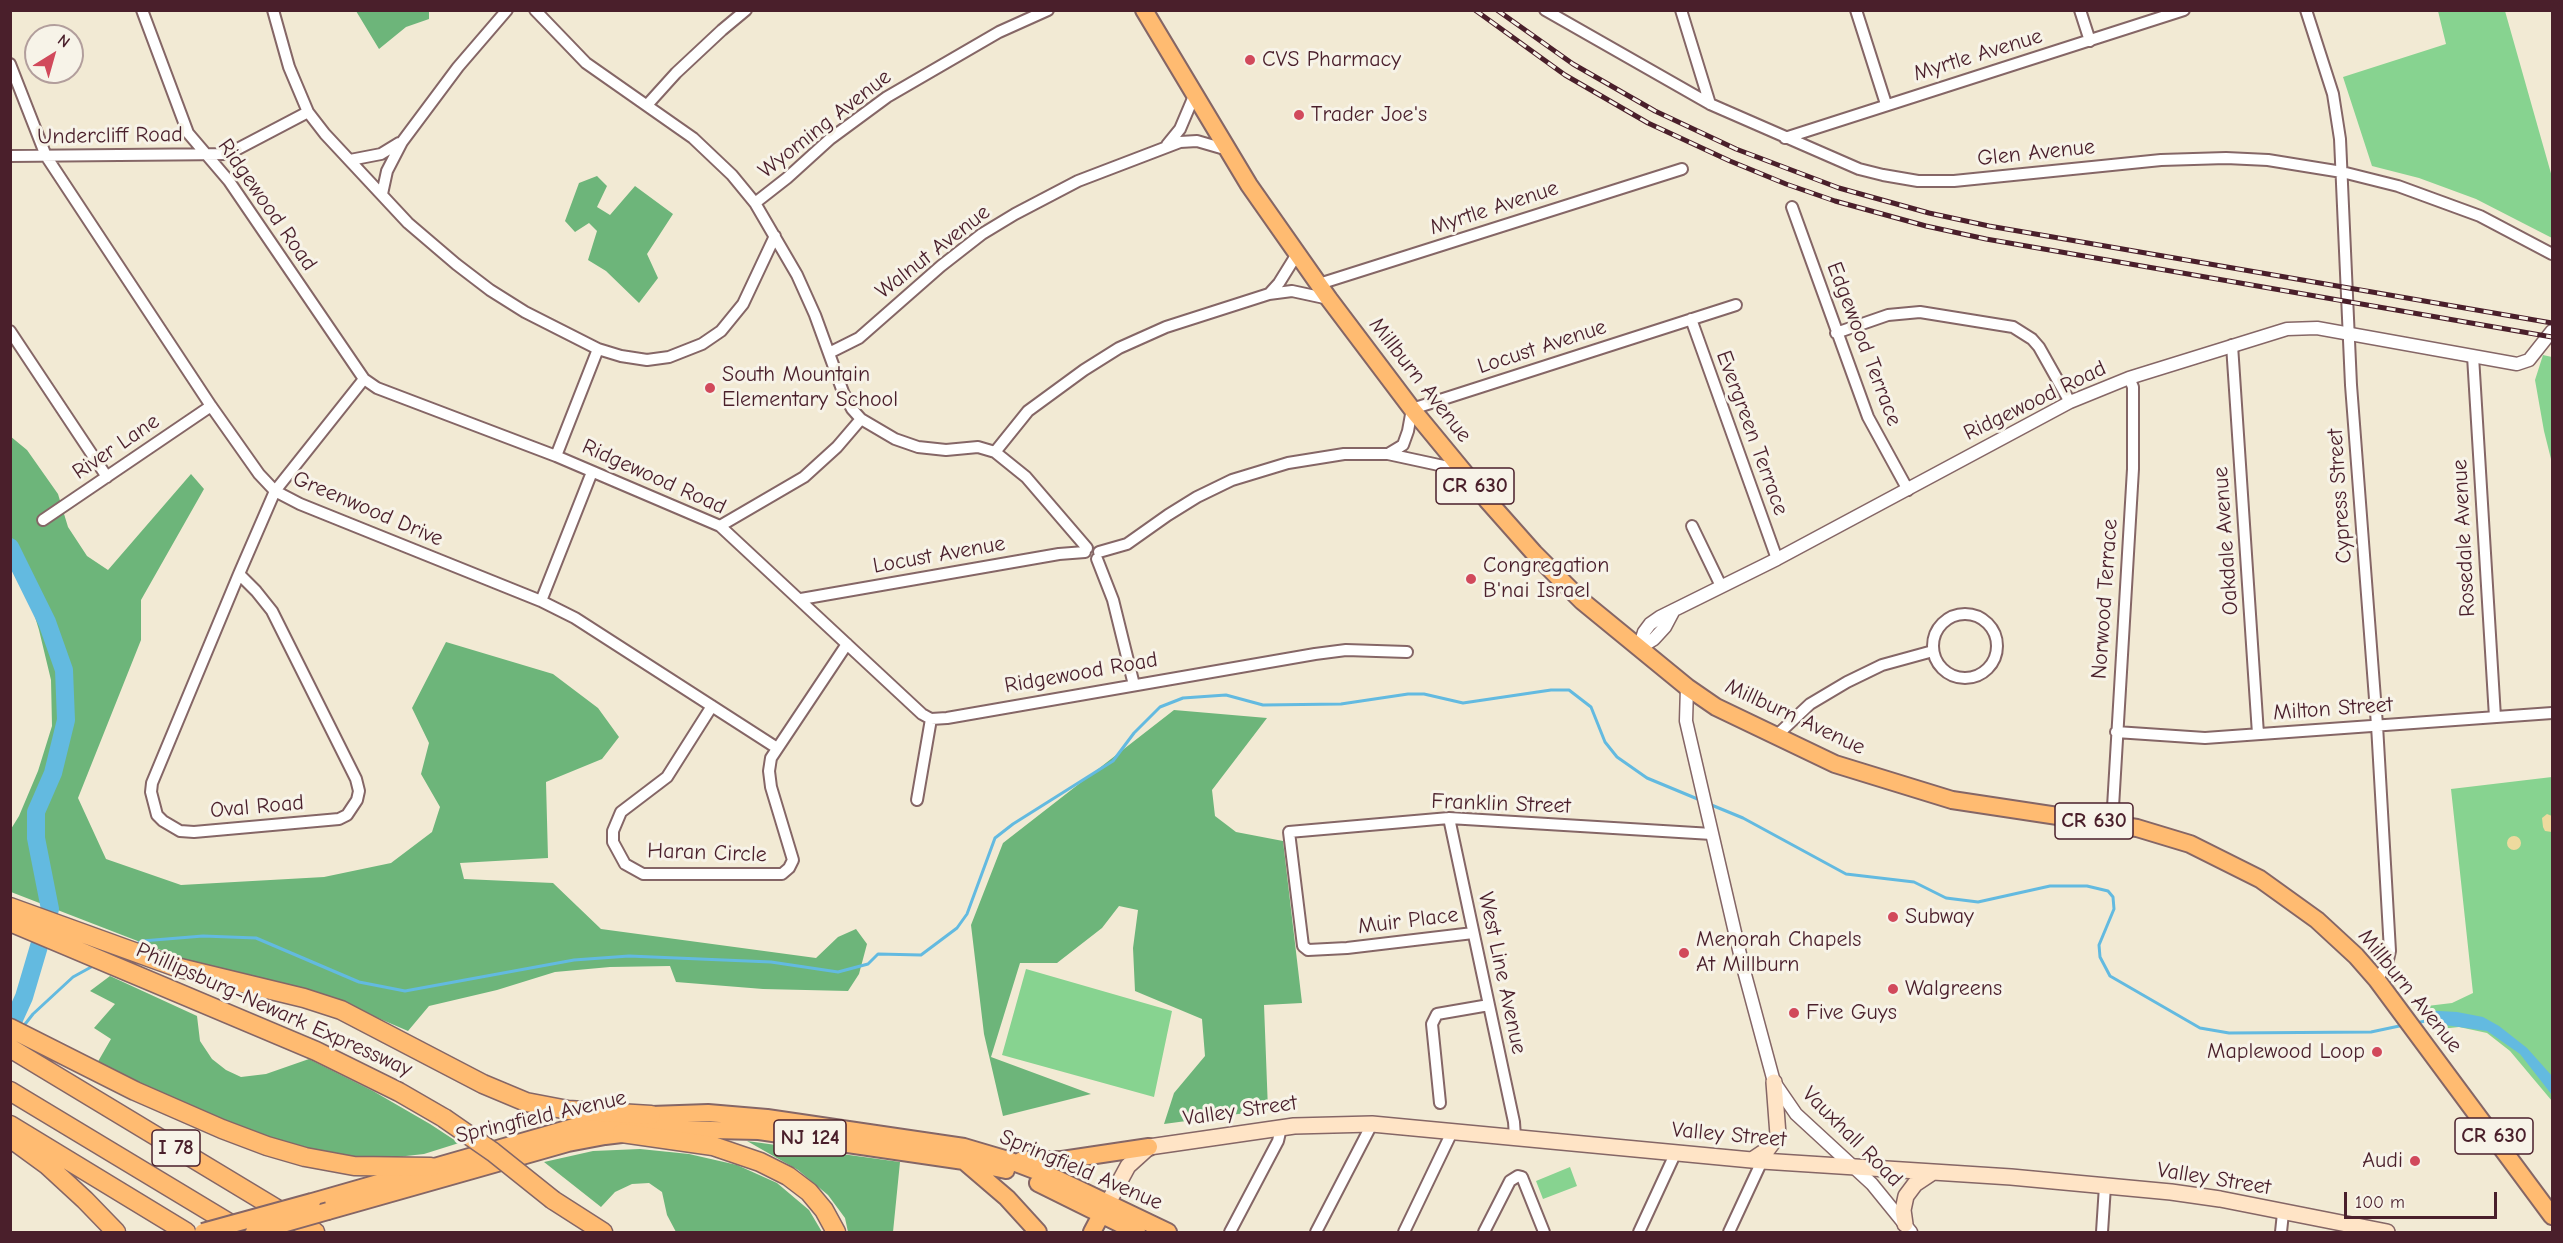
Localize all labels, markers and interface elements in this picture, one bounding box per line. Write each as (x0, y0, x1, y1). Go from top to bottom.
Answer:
street label: Myrtle Avenue (1910, 23, 2046, 87)
north arrow (24, 24, 84, 84)
text: N (54, 31, 73, 52)
place label: CVS Pharmacy (1262, 47, 1401, 73)
marker: CVS Pharmacy (1243, 53, 1257, 67)
street label: Wyoming Avenue (753, 64, 897, 184)
place label: Trader Joe's (1311, 102, 1427, 128)
marker: Trader Joe's (1292, 108, 1306, 122)
street label: Undercliff Road (37, 122, 183, 150)
street label: Ridgewood Road (212, 134, 322, 276)
street label: Glen Avenue (1976, 134, 2096, 172)
street label: Myrtle Avenue (1426, 175, 1562, 241)
street label: Walnut Avenue (871, 199, 995, 305)
street label: Edgewood Terrace (1821, 258, 1907, 430)
street label: Millburn Avenue (1363, 312, 1477, 448)
street label: Locust Avenue (1474, 314, 1610, 380)
street label: Evergreen Terrace (1710, 347, 1794, 519)
street label: Ridgewood Road (1960, 355, 2110, 447)
place label: South Mountain Elementary School (722, 362, 898, 414)
marker: South Mountain Elementary School (703, 381, 717, 395)
street label: River Lane (68, 408, 164, 486)
street label: Cypress Street (2322, 428, 2358, 564)
street label: Ridgewood Road (578, 433, 730, 521)
street label: Rosedale Avenue (2447, 459, 2481, 617)
street label: Greenwood Drive (289, 465, 447, 553)
street label: Oakdale Avenue (2208, 466, 2244, 616)
road number: CR 630 (1436, 468, 1514, 504)
street label: Norwood Terrace (2086, 518, 2124, 680)
street label: Locust Avenue (871, 530, 1007, 580)
place label: Congregation B'nai Israel (1483, 553, 1609, 604)
marker: Congregation B'nai Israel (1464, 572, 1478, 586)
street label: Ridgewood Road (1002, 647, 1160, 699)
street label: Millburn Avenue (1721, 673, 1869, 761)
street label: Milton Street (2272, 692, 2394, 726)
street label: Franklin Street (1431, 788, 1571, 820)
street label: Oval Road (209, 790, 305, 824)
road number: CR 630 (2055, 803, 2133, 839)
street label: Haran Circle (647, 838, 767, 868)
street label: West Line Avenue (1472, 890, 1532, 1056)
street label: Muir Place (1356, 902, 1460, 940)
place label: Subway (1905, 904, 1974, 930)
marker: Subway (1886, 910, 1900, 924)
street label: Millburn Avenue (2352, 924, 2468, 1058)
place label: Menorah Chapels At Millburn (1696, 927, 1861, 978)
street label: Phillipsburg-Newark Expressway (132, 937, 416, 1083)
marker: Menorah Chapels At Millburn (1677, 946, 1691, 960)
place label: Walgreens (1905, 976, 2002, 1002)
marker: Walgreens (1886, 982, 1900, 996)
place label: Five Guys (1806, 1000, 1897, 1026)
marker: Five Guys (1787, 1006, 1801, 1020)
place label: Maplewood Loop (2207, 1039, 2365, 1065)
marker: Maplewood Loop (2370, 1045, 2384, 1059)
street label: Vauxhall Road (1796, 1081, 1908, 1193)
street label: Springfield Avenue (453, 1085, 629, 1149)
street label: Valley Street (1181, 1090, 1299, 1132)
street label: Valley Street (1671, 1117, 1787, 1153)
road number: CR 630 (2455, 1118, 2533, 1154)
road number: NJ 124 (774, 1120, 846, 1156)
street label: Springfield Avenue (996, 1124, 1166, 1216)
road number: I 78 (152, 1130, 200, 1166)
place label: Audi (2362, 1148, 2403, 1174)
marker: Audi (2408, 1154, 2422, 1168)
street label: Valley Street (2155, 1157, 2273, 1201)
scale bar (2347, 1180, 2500, 1218)
text: 100 m (2355, 1192, 2405, 1213)

